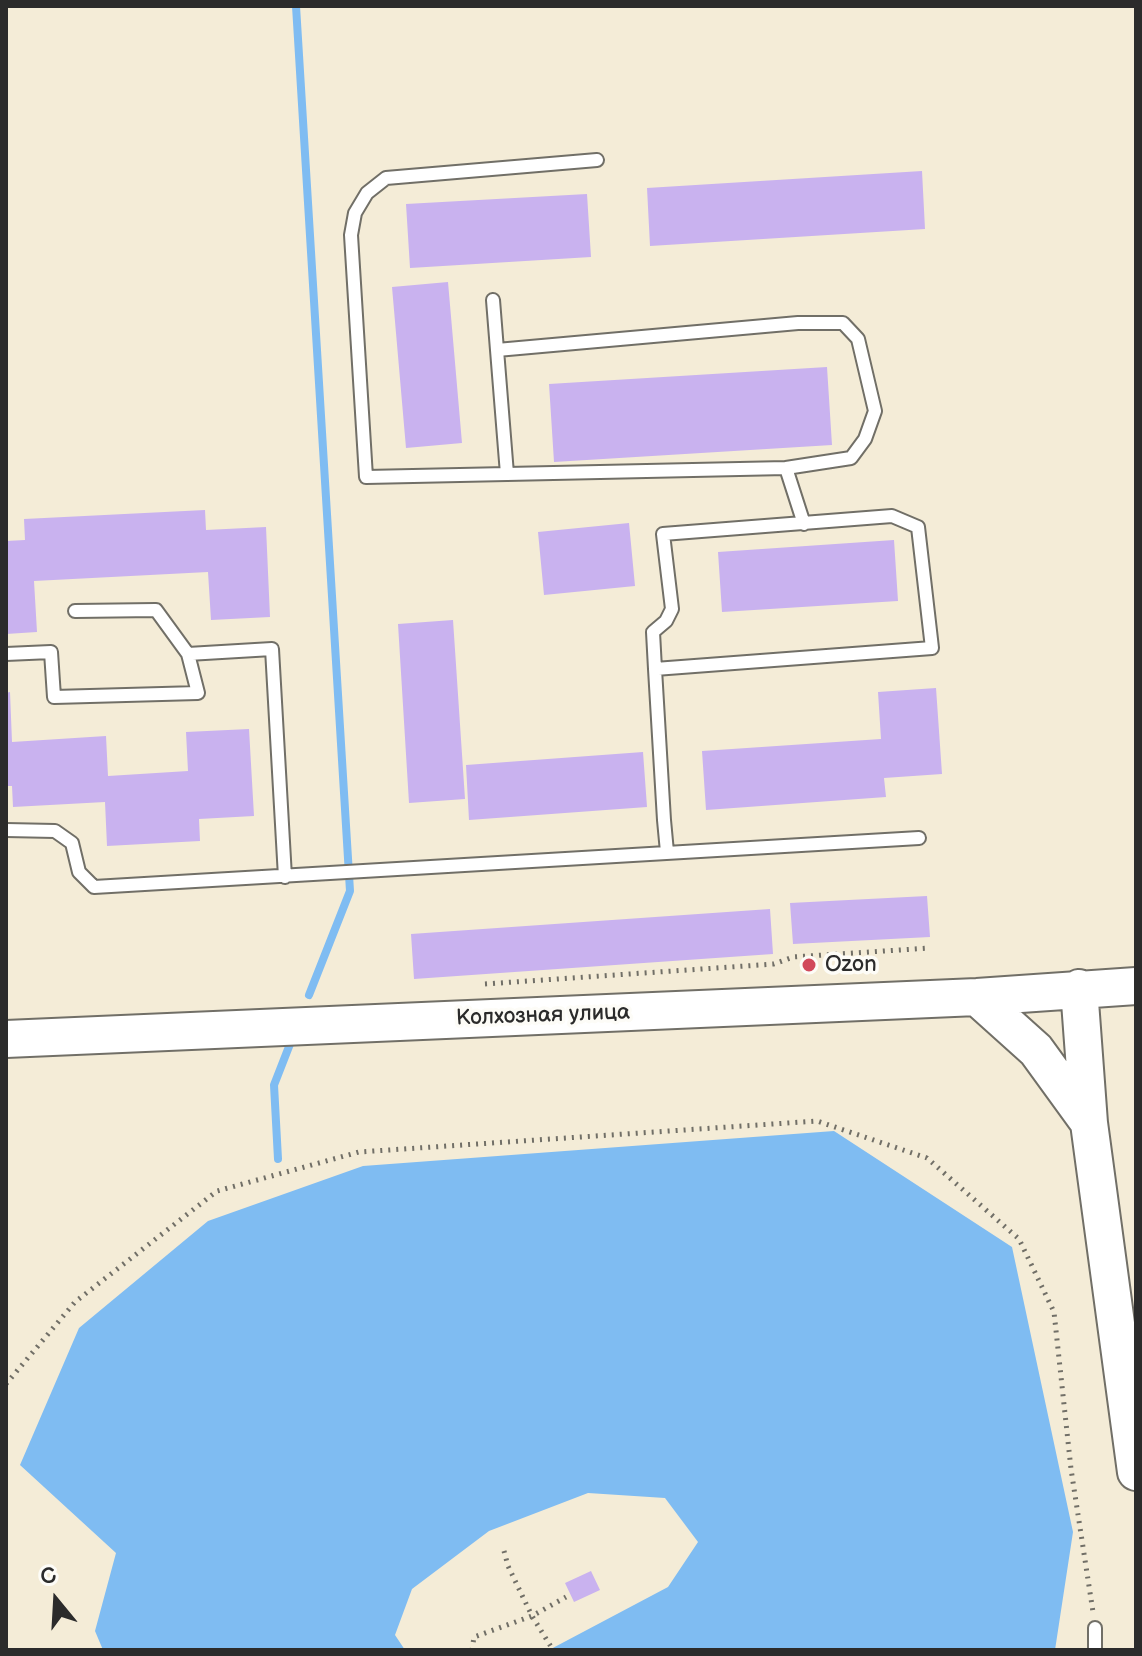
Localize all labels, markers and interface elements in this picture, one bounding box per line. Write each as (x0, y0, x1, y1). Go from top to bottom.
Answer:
place label: Ozon (825, 952, 877, 978)
marker: Ozon (800, 956, 818, 974)
street label: Колхозная улица (456, 1000, 630, 1032)
north arrow (16, 1560, 96, 1640)
text: С (37, 1561, 60, 1592)

